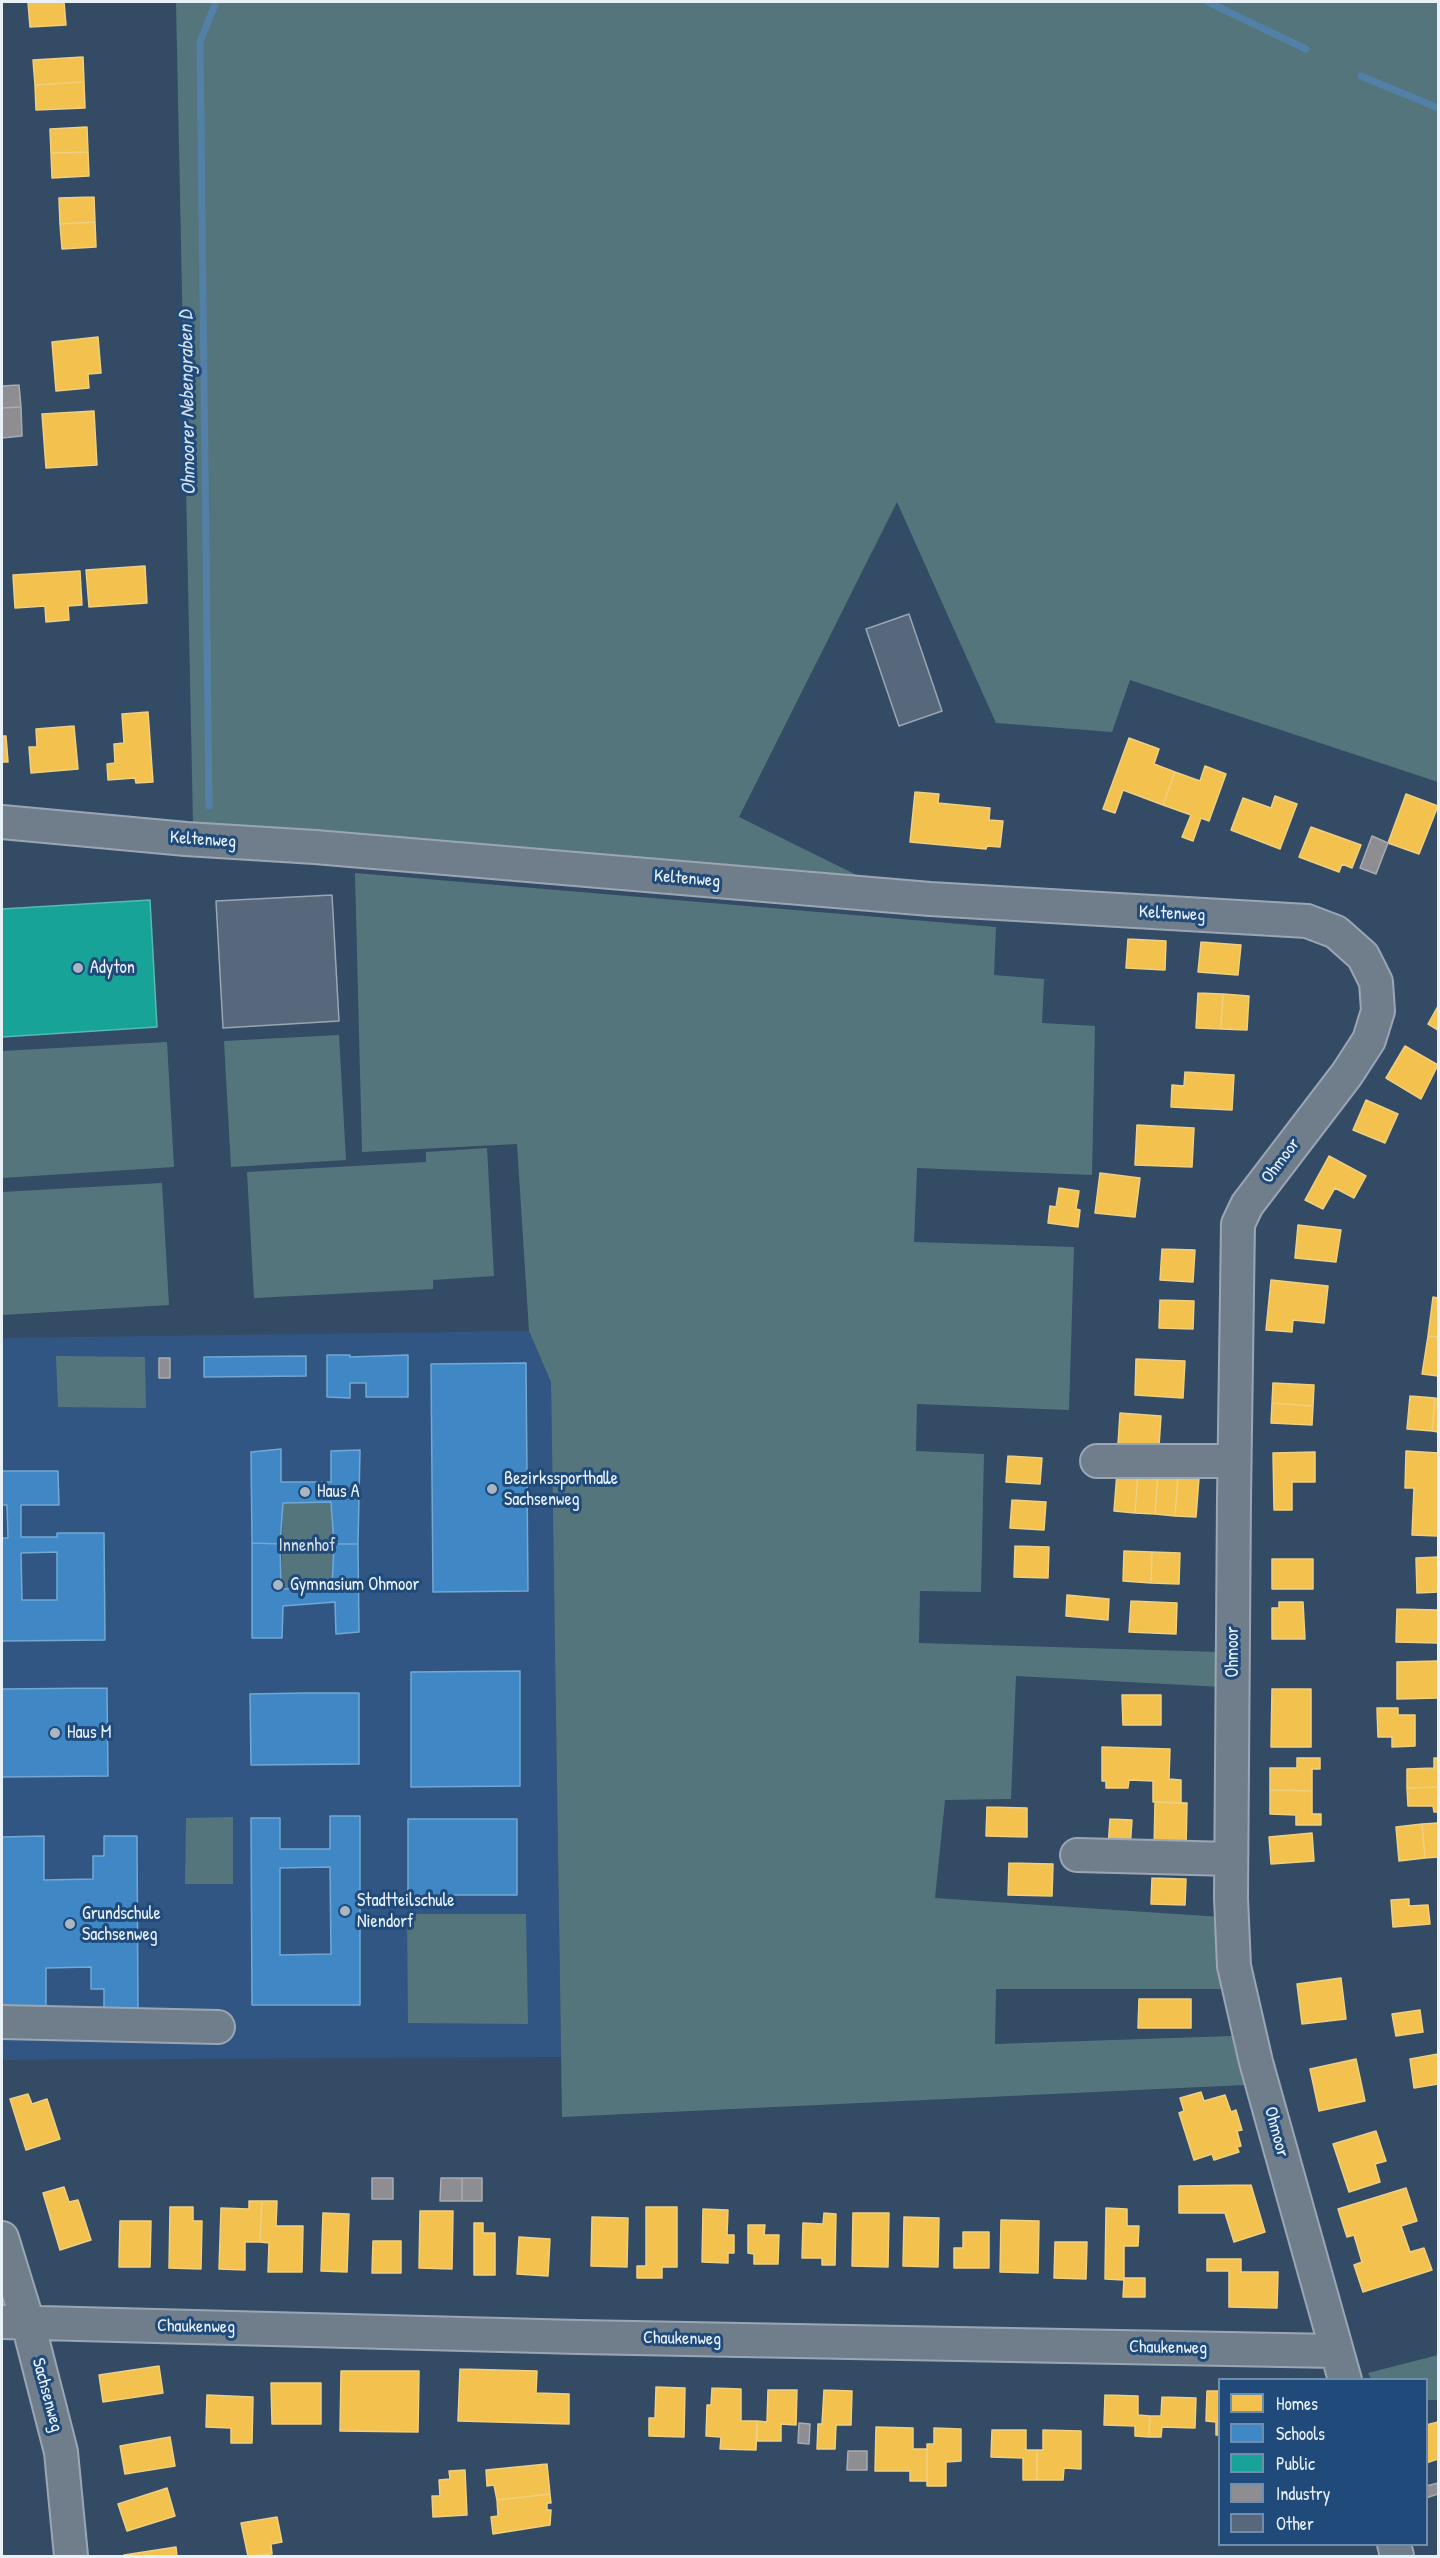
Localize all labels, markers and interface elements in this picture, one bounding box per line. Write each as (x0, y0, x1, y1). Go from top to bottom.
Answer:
water label: Ohmoorer Nebengraben D (174, 310, 202, 496)
street label: Keltenweg (169, 827, 237, 853)
street label: Keltenweg (653, 865, 721, 893)
street label: Keltenweg (1138, 901, 1206, 927)
place label: Adyton (90, 957, 135, 979)
marker: Adyton (71, 961, 85, 975)
street label: Ohmoor (1257, 1134, 1305, 1188)
place label: Bezirkssporthalle Sachsenweg (504, 1468, 618, 1510)
place label: Haus A (317, 1481, 360, 1503)
marker: Bezirkssporthalle Sachsenweg (485, 1482, 499, 1496)
marker: Haus A (298, 1485, 312, 1499)
park label: Innenhof (278, 1535, 336, 1557)
place label: Gymnasium Ohmoor (290, 1574, 419, 1596)
marker: Gymnasium Ohmoor (271, 1578, 285, 1592)
street label: Ohmoor (1222, 1626, 1244, 1678)
place label: Haus M (67, 1722, 111, 1744)
marker: Haus M (48, 1726, 62, 1740)
place label: Stadtteilschule Niendorf (357, 1890, 455, 1932)
place label: Grundschule Sachsenweg (82, 1903, 161, 1946)
marker: Stadtteilschule Niendorf (338, 1904, 352, 1918)
marker: Grundschule Sachsenweg (63, 1917, 77, 1931)
street label: Ohmoor (1259, 2104, 1293, 2160)
street label: Chaukenweg (157, 2316, 235, 2338)
street label: Chaukenweg (643, 2328, 721, 2350)
street label: Chaukenweg (1129, 2337, 1207, 2359)
street label: Sachsenweg (27, 2356, 67, 2434)
legend (1218, 2378, 1428, 2546)
text: Homes (1276, 2391, 1318, 2416)
text: Schools (1276, 2421, 1325, 2446)
text: Public (1276, 2451, 1315, 2476)
text: Industry (1276, 2481, 1330, 2506)
text: Other (1276, 2511, 1314, 2536)

